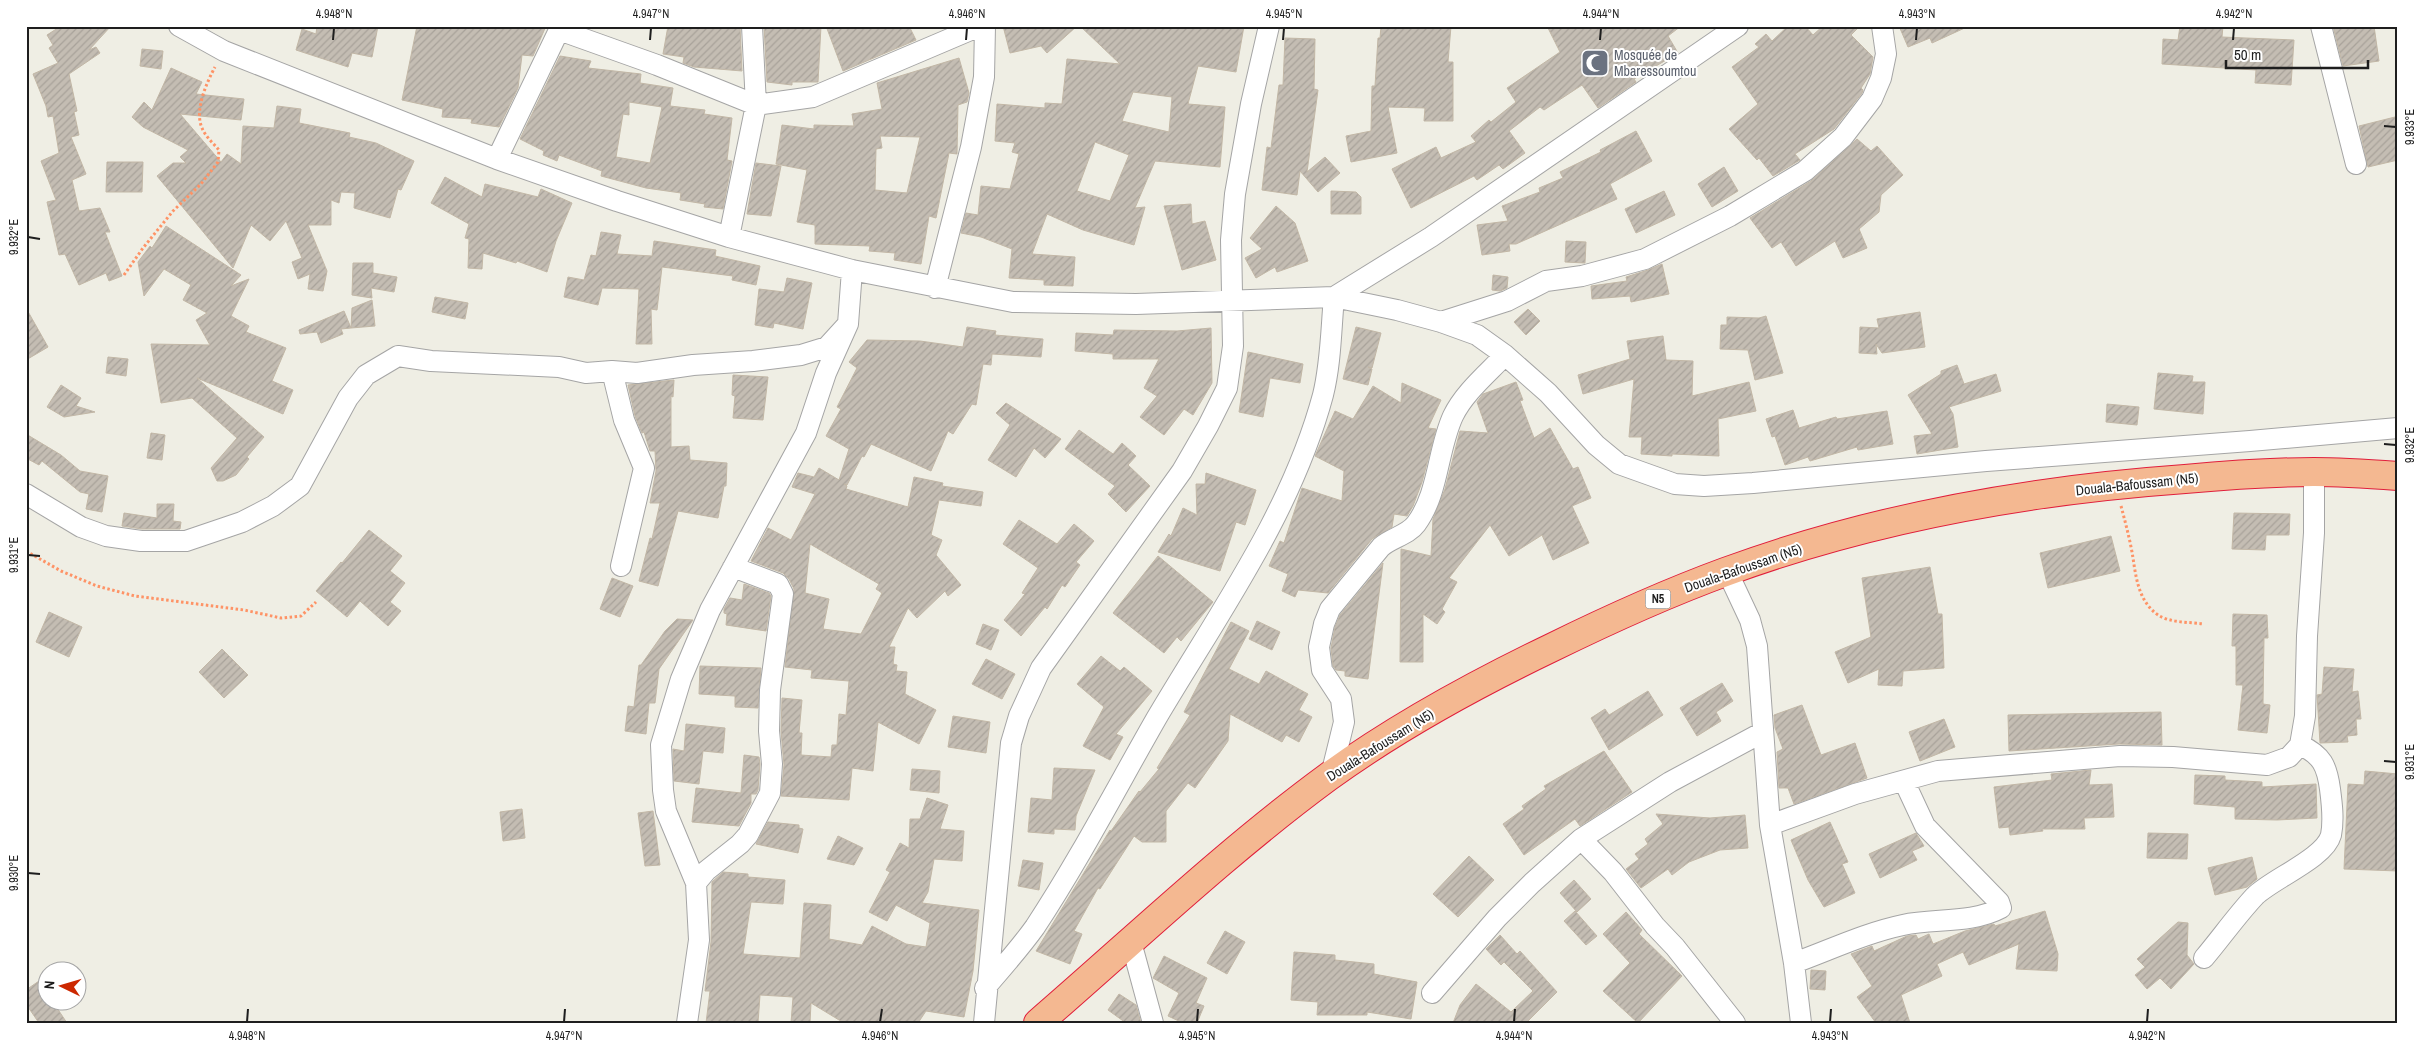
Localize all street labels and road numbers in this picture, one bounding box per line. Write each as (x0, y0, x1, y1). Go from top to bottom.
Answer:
street label: Douala-Bafoussam (N5) (2075, 469, 2199, 499)
street label: Douala-Bafoussam (N5) (1682, 539, 1804, 597)
road number: N5 (1646, 590, 1670, 608)
street label: Douala-Bafoussam (N5) (1323, 705, 1437, 785)

